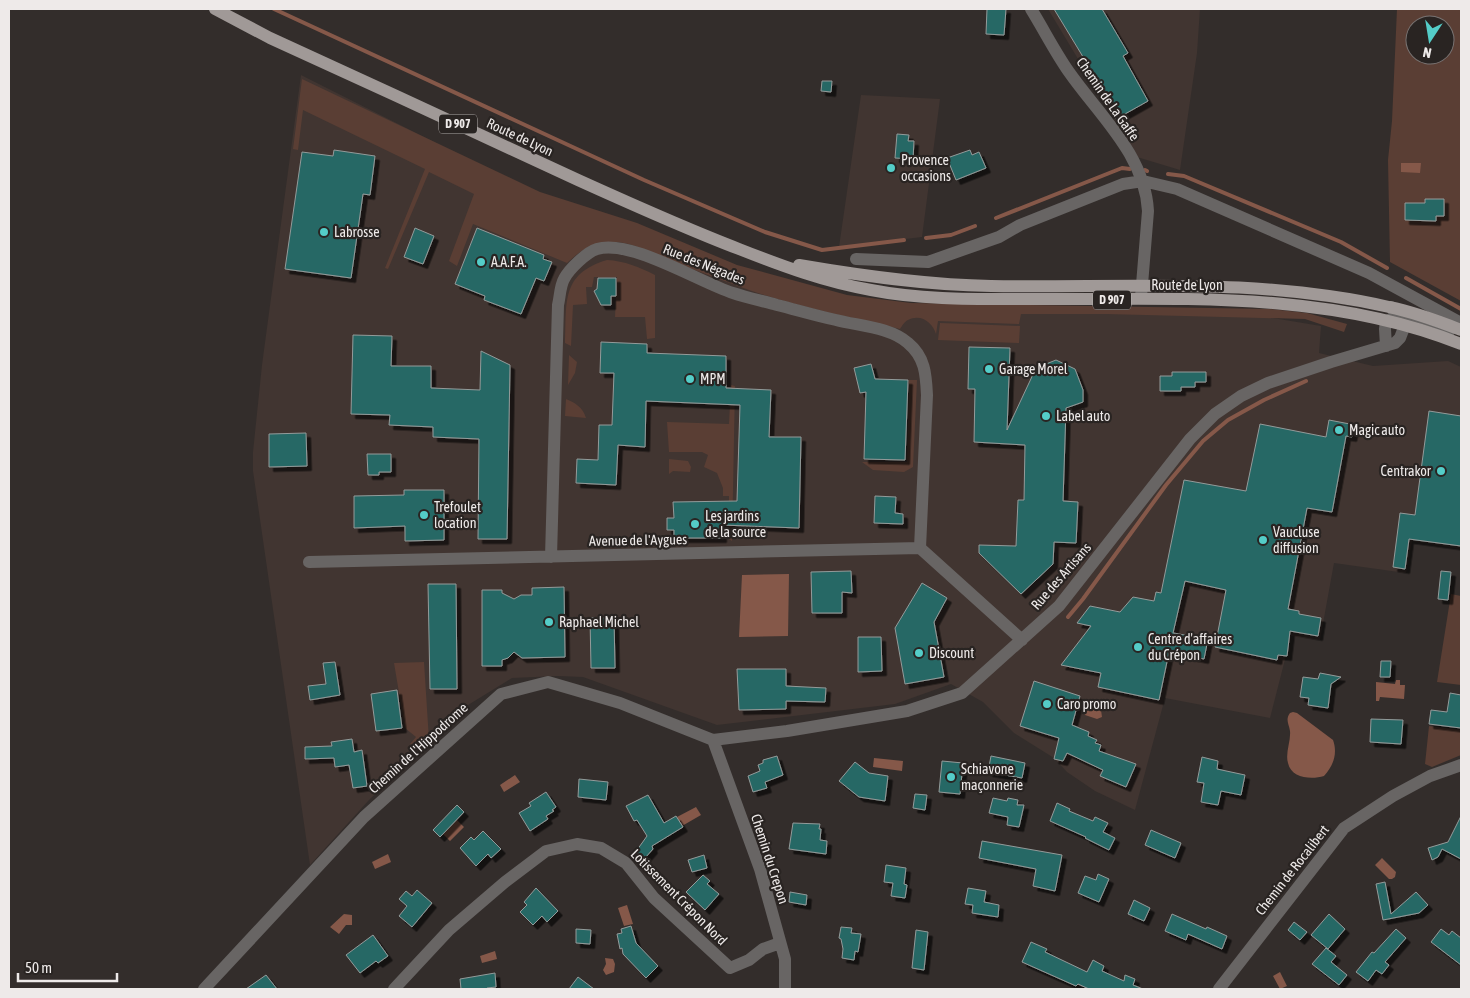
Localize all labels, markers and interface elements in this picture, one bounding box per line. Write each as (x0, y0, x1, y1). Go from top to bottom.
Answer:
north arrow (1405, 15, 1455, 65)
text: N (1422, 44, 1433, 61)
street label: Chemin de La Gaffe (1073, 54, 1143, 144)
road number: D 907 (439, 115, 477, 134)
street label: Route de Lyon (484, 115, 556, 159)
place label: Provence occasions (901, 152, 951, 184)
marker: Provence occasions (885, 162, 897, 174)
place label: Labrosse (334, 224, 380, 240)
marker: Labrosse (318, 226, 330, 238)
street label: Rue des Négades (661, 240, 747, 288)
place label: A.A.F.A. (491, 254, 527, 270)
marker: A.A.F.A. (475, 256, 487, 268)
street label: Route de Lyon (1151, 277, 1223, 293)
road number: D 907 (1093, 290, 1131, 310)
place label: Garage Morel (999, 361, 1068, 377)
marker: Garage Morel (983, 363, 995, 375)
place label: MPM (700, 371, 726, 387)
marker: MPM (684, 373, 696, 385)
place label: Label auto (1056, 408, 1110, 424)
marker: Label auto (1040, 410, 1052, 422)
place label: Magic auto (1349, 422, 1405, 438)
marker: Magic auto (1333, 424, 1345, 436)
place label: Centrakor (1381, 463, 1432, 479)
marker: Centrakor (1435, 465, 1447, 477)
place label: Trefoulet location (434, 499, 481, 531)
place label: Les jardins de la source (705, 508, 766, 540)
marker: Trefoulet location (418, 509, 430, 521)
marker: Les jardins de la source (689, 518, 701, 530)
place label: Vaucluse diffusion (1273, 524, 1320, 556)
street label: Avenue de l'Aygues (589, 531, 687, 549)
marker: Vaucluse diffusion (1257, 534, 1269, 546)
street label: Rue des Artisans (1028, 539, 1094, 613)
place label: Raphael Michel (559, 614, 639, 630)
marker: Raphael Michel (543, 616, 555, 628)
place label: Centre d'affaires du Crépon (1148, 631, 1232, 663)
marker: Centre d'affaires du Crépon (1132, 641, 1144, 653)
place label: Discount (929, 645, 974, 661)
marker: Discount (913, 647, 925, 659)
place label: Caro promo (1057, 696, 1116, 712)
marker: Caro promo (1041, 698, 1053, 710)
street label: Chemin de l'Hippodrome (365, 699, 471, 797)
place label: Schiavone maçonnerie (961, 761, 1023, 793)
marker: Schiavone maçonnerie (945, 771, 957, 783)
street label: Chemin du Crepon (748, 812, 792, 906)
street label: Chemin de Rocalibert (1252, 822, 1332, 918)
street label: Lotissement Crépon Nord (628, 846, 730, 948)
scale bar (18, 950, 116, 982)
text: 50 m (25, 959, 52, 976)

